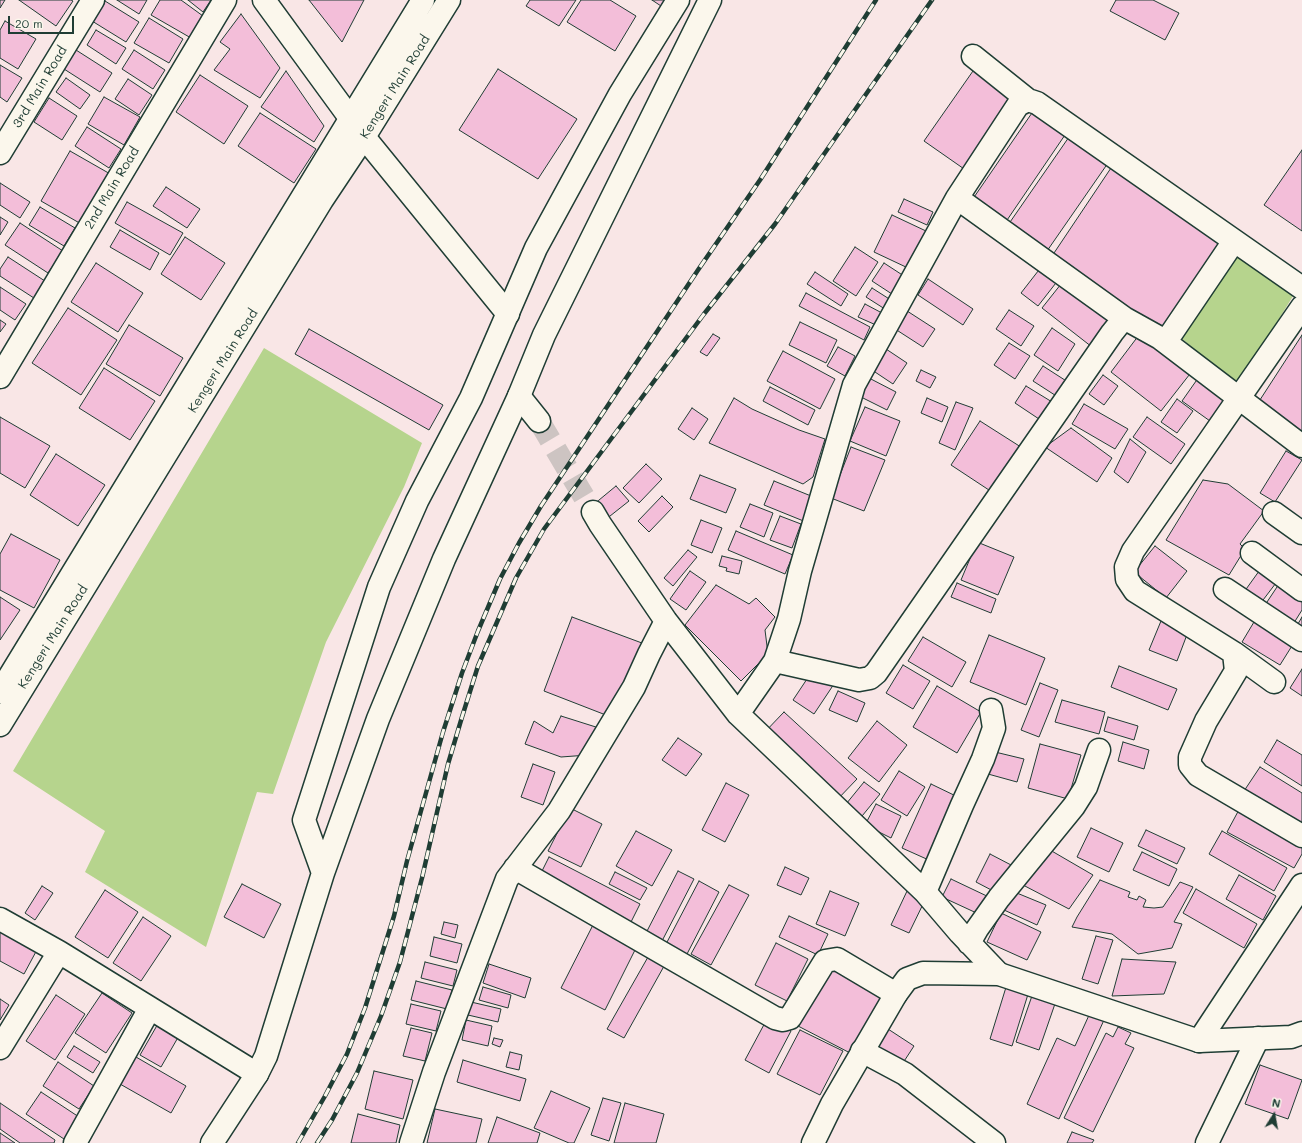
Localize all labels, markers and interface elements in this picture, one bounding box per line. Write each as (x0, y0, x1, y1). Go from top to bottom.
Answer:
scale bar (10, 8, 76, 34)
text: 20 m (15, 15, 43, 31)
street label: Kengeri Main Road (357, 32, 433, 142)
street label: 3rd Main Road (9, 43, 71, 131)
street label: 2nd Main Road (81, 144, 143, 232)
street label: Kengeri Main Road (185, 306, 261, 416)
street label: Kengeri Main Road (15, 582, 91, 692)
north arrow (1254, 1095, 1294, 1135)
text: N (1271, 1095, 1282, 1111)

